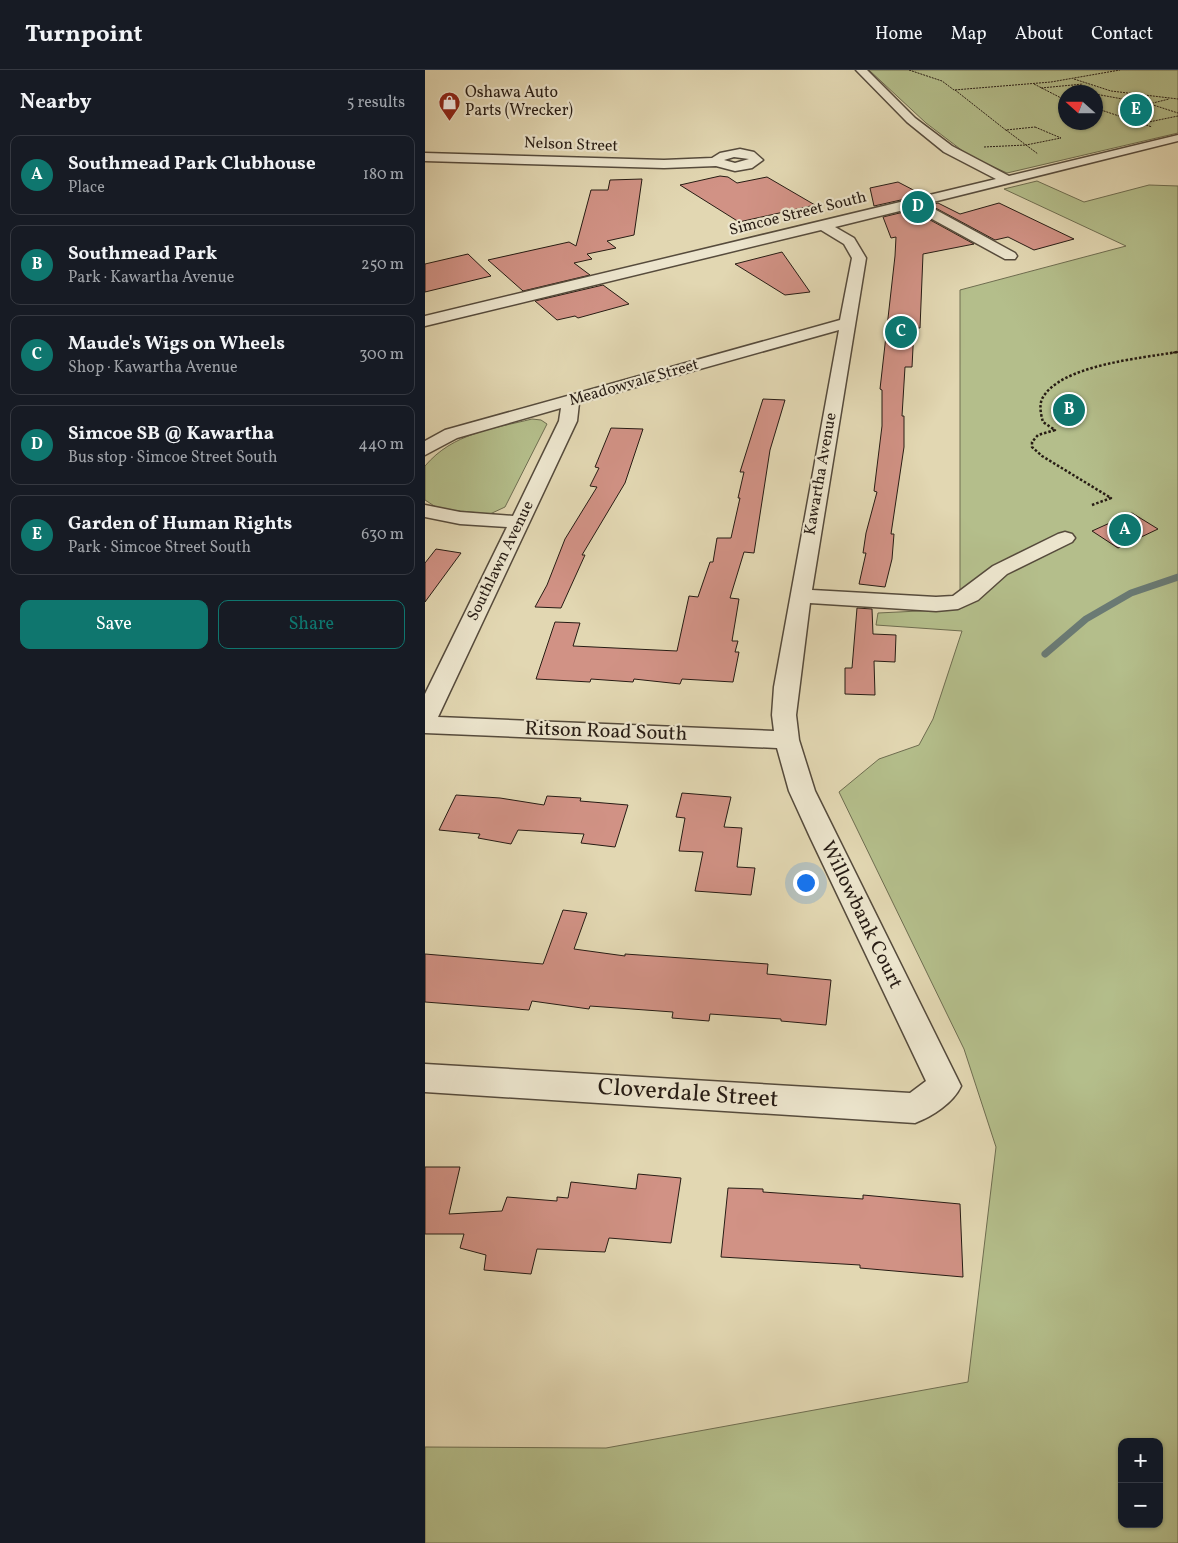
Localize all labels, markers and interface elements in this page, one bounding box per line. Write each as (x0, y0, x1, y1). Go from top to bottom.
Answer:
text: Turnpoint (25, 18, 143, 52)
text: Home (875, 22, 923, 47)
text: Map (951, 22, 987, 47)
text: About (1015, 22, 1063, 47)
text: Contact (1091, 22, 1153, 47)
place label: Oshawa Auto Parts (Wrecker) (465, 82, 573, 122)
north arrow (1058, 85, 1103, 130)
text: Nearby (20, 88, 91, 117)
shop icon: Oshawa Auto Parts (Wrecker) (437, 90, 461, 121)
pin: E (1120, 91, 1152, 129)
text: 5 results (347, 92, 405, 114)
street label: Nelson Street (523, 132, 619, 158)
text: Southmead Park Clubhouse (68, 151, 316, 177)
text: A (31, 164, 43, 186)
text: 180 m (363, 164, 404, 186)
text: Place (68, 177, 105, 199)
street label: Simcoe Street South (727, 186, 869, 242)
pin: D (902, 188, 934, 226)
text: Southmead Park (68, 241, 217, 267)
text: B (32, 254, 42, 276)
text: 250 m (361, 254, 404, 276)
text: Park · Kawartha Avenue (68, 267, 234, 289)
pin: C (885, 313, 917, 351)
text: Maude's Wigs on Wheels (68, 331, 285, 357)
text: C (32, 344, 42, 366)
text: 300 m (359, 344, 404, 366)
street label: Meadowvale Street (567, 354, 702, 412)
text: Shop · Kawartha Avenue (68, 357, 238, 379)
pin: B (1053, 391, 1085, 429)
street label: Kawartha Avenue (799, 411, 843, 537)
text: Simcoe SB @ Kawartha (68, 421, 274, 447)
text: D (31, 434, 43, 456)
text: 440 m (358, 434, 404, 456)
text: Bus stop · Simcoe Street South (68, 447, 277, 469)
street label: Southlawn Avenue (462, 497, 540, 625)
text: Garden of Human Rights (68, 511, 292, 537)
pin: A (1109, 511, 1141, 549)
text: E (32, 524, 42, 546)
text: 630 m (361, 524, 404, 546)
text: Park · Simcoe Street South (68, 537, 251, 559)
button: Save (20, 600, 208, 649)
button: Share (218, 600, 405, 649)
street label: Ritson Road South (524, 715, 688, 749)
street label: Willowbank Court (813, 836, 909, 994)
your location (793, 870, 819, 896)
street label: Cloverdale Street (597, 1071, 779, 1117)
map controls (1118, 1438, 1163, 1528)
button: + (1118, 1438, 1163, 1483)
button: − (1118, 1483, 1163, 1528)

